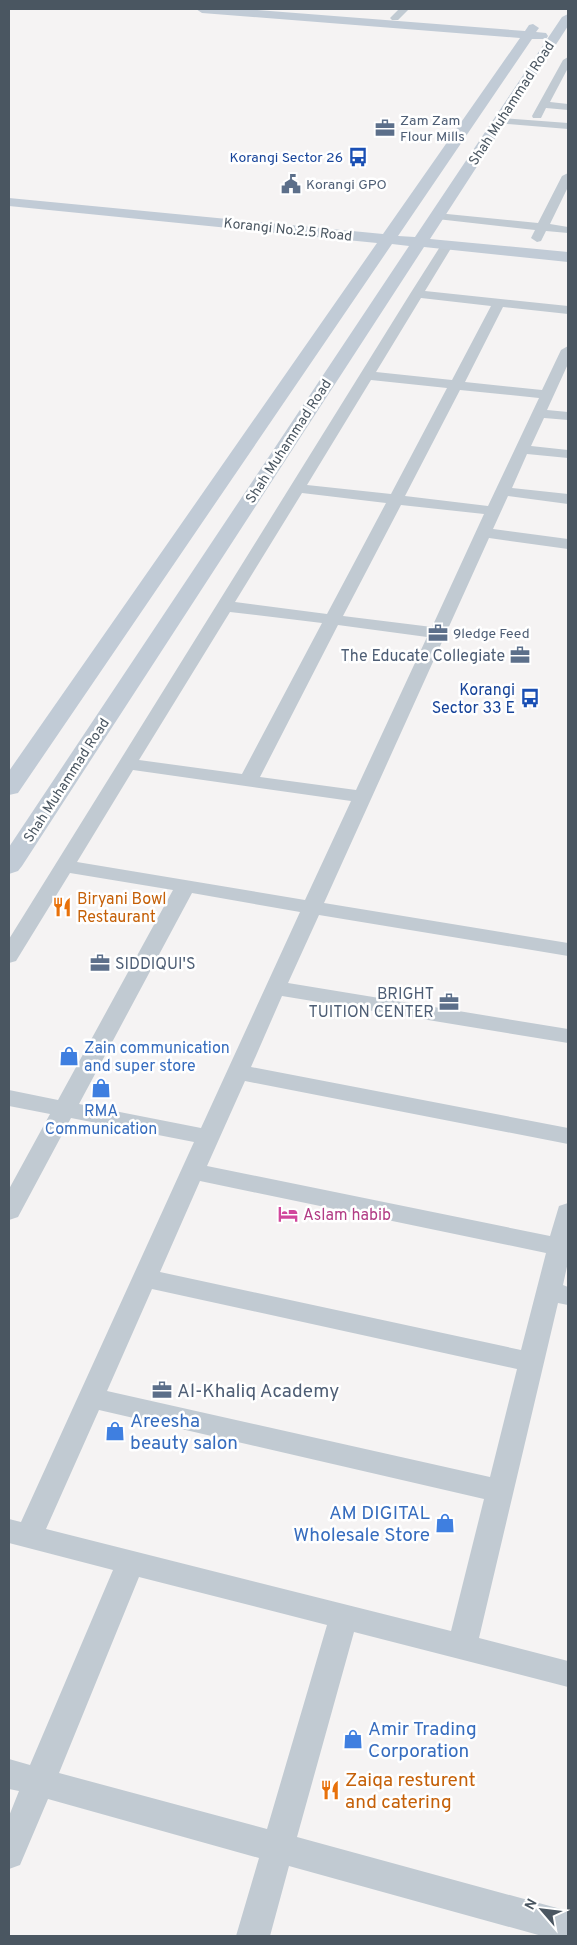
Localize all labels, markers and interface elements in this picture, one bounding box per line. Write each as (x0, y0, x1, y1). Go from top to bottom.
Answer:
street label: Shah Muhammad Road (466, 39, 559, 169)
place label: Zam Zam Flour Mills (400, 113, 465, 146)
office icon: Zam Zam Flour Mills (374, 117, 396, 139)
bus stop icon: Korangi Sector 26 (347, 146, 369, 168)
place label: Korangi Sector 26 (230, 150, 343, 167)
public building icon: Korangi GPO (280, 173, 302, 195)
place label: Korangi GPO (306, 177, 387, 194)
street label: Korangi No.2.5 Road (223, 215, 353, 246)
street label: Shah Muhammad Road (243, 377, 336, 507)
office icon: 9ledge Feed (427, 622, 449, 644)
place label: 9ledge Feed (453, 626, 530, 643)
office icon: The Educate Collegiate (509, 644, 531, 666)
place label: The Educate Collegiate (340, 647, 505, 667)
place label: Korangi Sector 33 E (432, 681, 515, 719)
bus stop icon: Korangi Sector 33 E (519, 687, 541, 709)
street label: Shah Muhammad Road (21, 716, 114, 846)
place label: Biryani Bowl Restaurant (77, 890, 167, 928)
restaurant icon: Biryani Bowl Restaurant (51, 896, 73, 918)
office icon: SIDDIQUI'S (89, 952, 111, 974)
place label: SIDDIQUI'S (115, 955, 196, 975)
place label: BRIGHT TUITION CENTER (308, 985, 434, 1023)
office icon: BRIGHT TUITION CENTER (438, 991, 460, 1013)
place label: Zain communication and super store (84, 1039, 230, 1077)
shop icon: Zain communication and super store (58, 1045, 80, 1067)
shop icon: RMA Communication (90, 1077, 112, 1099)
place label: RMA Communication (45, 1102, 157, 1140)
hotel icon: Aslam habib (277, 1203, 299, 1225)
place label: Aslam habib (303, 1206, 391, 1226)
office icon: Al-Khaliq Academy (151, 1379, 173, 1401)
place label: Al-Khaliq Academy (177, 1380, 339, 1404)
place label: Areesha beauty salon (130, 1410, 238, 1456)
shop icon: Areesha beauty salon (104, 1420, 126, 1442)
place label: AM DIGITAL Wholesale Store (293, 1502, 430, 1548)
shop icon: AM DIGITAL Wholesale Store (434, 1512, 456, 1534)
place label: Amir Trading Corporation (368, 1718, 477, 1764)
shop icon: Amir Trading Corporation (342, 1728, 364, 1750)
place label: Zaiqa resturent and catering (345, 1769, 476, 1815)
restaurant icon: Zaiqa resturent and catering (319, 1779, 341, 1801)
north arrow (517, 1885, 567, 1935)
text: N (522, 1896, 542, 1913)

